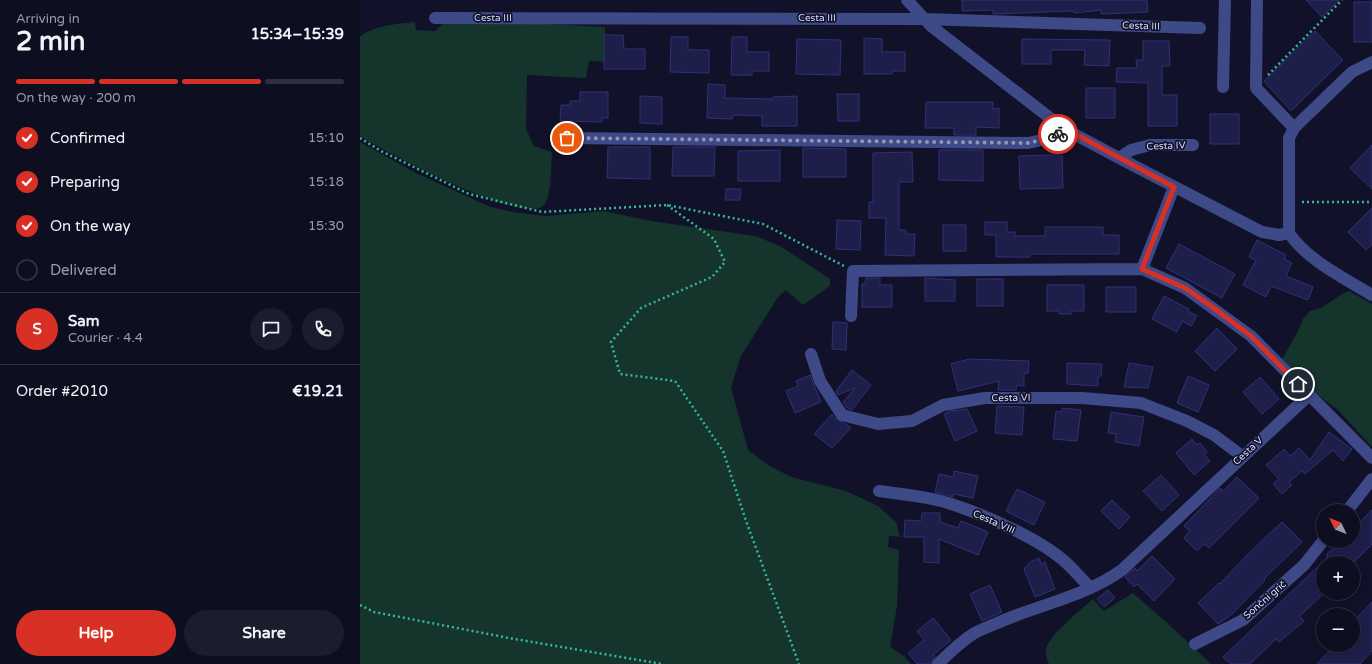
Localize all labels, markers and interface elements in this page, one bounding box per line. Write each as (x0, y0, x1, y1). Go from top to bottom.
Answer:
text: Arriving in (16, 11, 80, 27)
street label: Cesta III (474, 12, 512, 24)
street label: Cesta III (798, 12, 836, 24)
street label: Cesta III (1122, 19, 1160, 33)
text: 15:34–15:39 (250, 25, 344, 43)
text: 2 min (16, 26, 85, 57)
text: On the way · 200 m (16, 90, 136, 106)
courier (1038, 114, 1078, 154)
pin (550, 121, 584, 155)
icon: bike (1047, 123, 1069, 145)
icon: check (16, 127, 38, 149)
icon: bag (556, 127, 578, 149)
text: Confirmed (50, 129, 125, 147)
text: 15:10 (308, 130, 344, 146)
street label: Cesta IV (1146, 139, 1186, 153)
icon: check (16, 171, 38, 193)
text: Preparing (50, 173, 120, 191)
text: 15:18 (308, 174, 344, 190)
icon: check (16, 215, 38, 237)
text: On the way (50, 217, 130, 235)
text: 15:30 (308, 218, 344, 234)
text: Delivered (50, 261, 117, 279)
button: chat (250, 308, 292, 350)
button: phone (302, 308, 344, 350)
text: Sam (68, 312, 99, 330)
text: S (32, 320, 42, 338)
text: Courier · 4.4 (68, 330, 143, 346)
pin (1281, 367, 1315, 401)
icon: home (1287, 373, 1309, 395)
text: Order #2010 (16, 382, 108, 400)
text: €19.21 (292, 382, 344, 400)
street label: Cesta VI (991, 392, 1031, 404)
street label: Cesta V (1231, 434, 1265, 468)
north arrow (1316, 504, 1360, 548)
map controls (1316, 504, 1360, 652)
street label: Cesta VIII (971, 507, 1017, 537)
button: + (1316, 556, 1360, 600)
street label: Sončni grič (1241, 578, 1289, 622)
button: − (1316, 608, 1360, 652)
button: Help (16, 610, 176, 656)
button: Share (184, 610, 344, 656)

